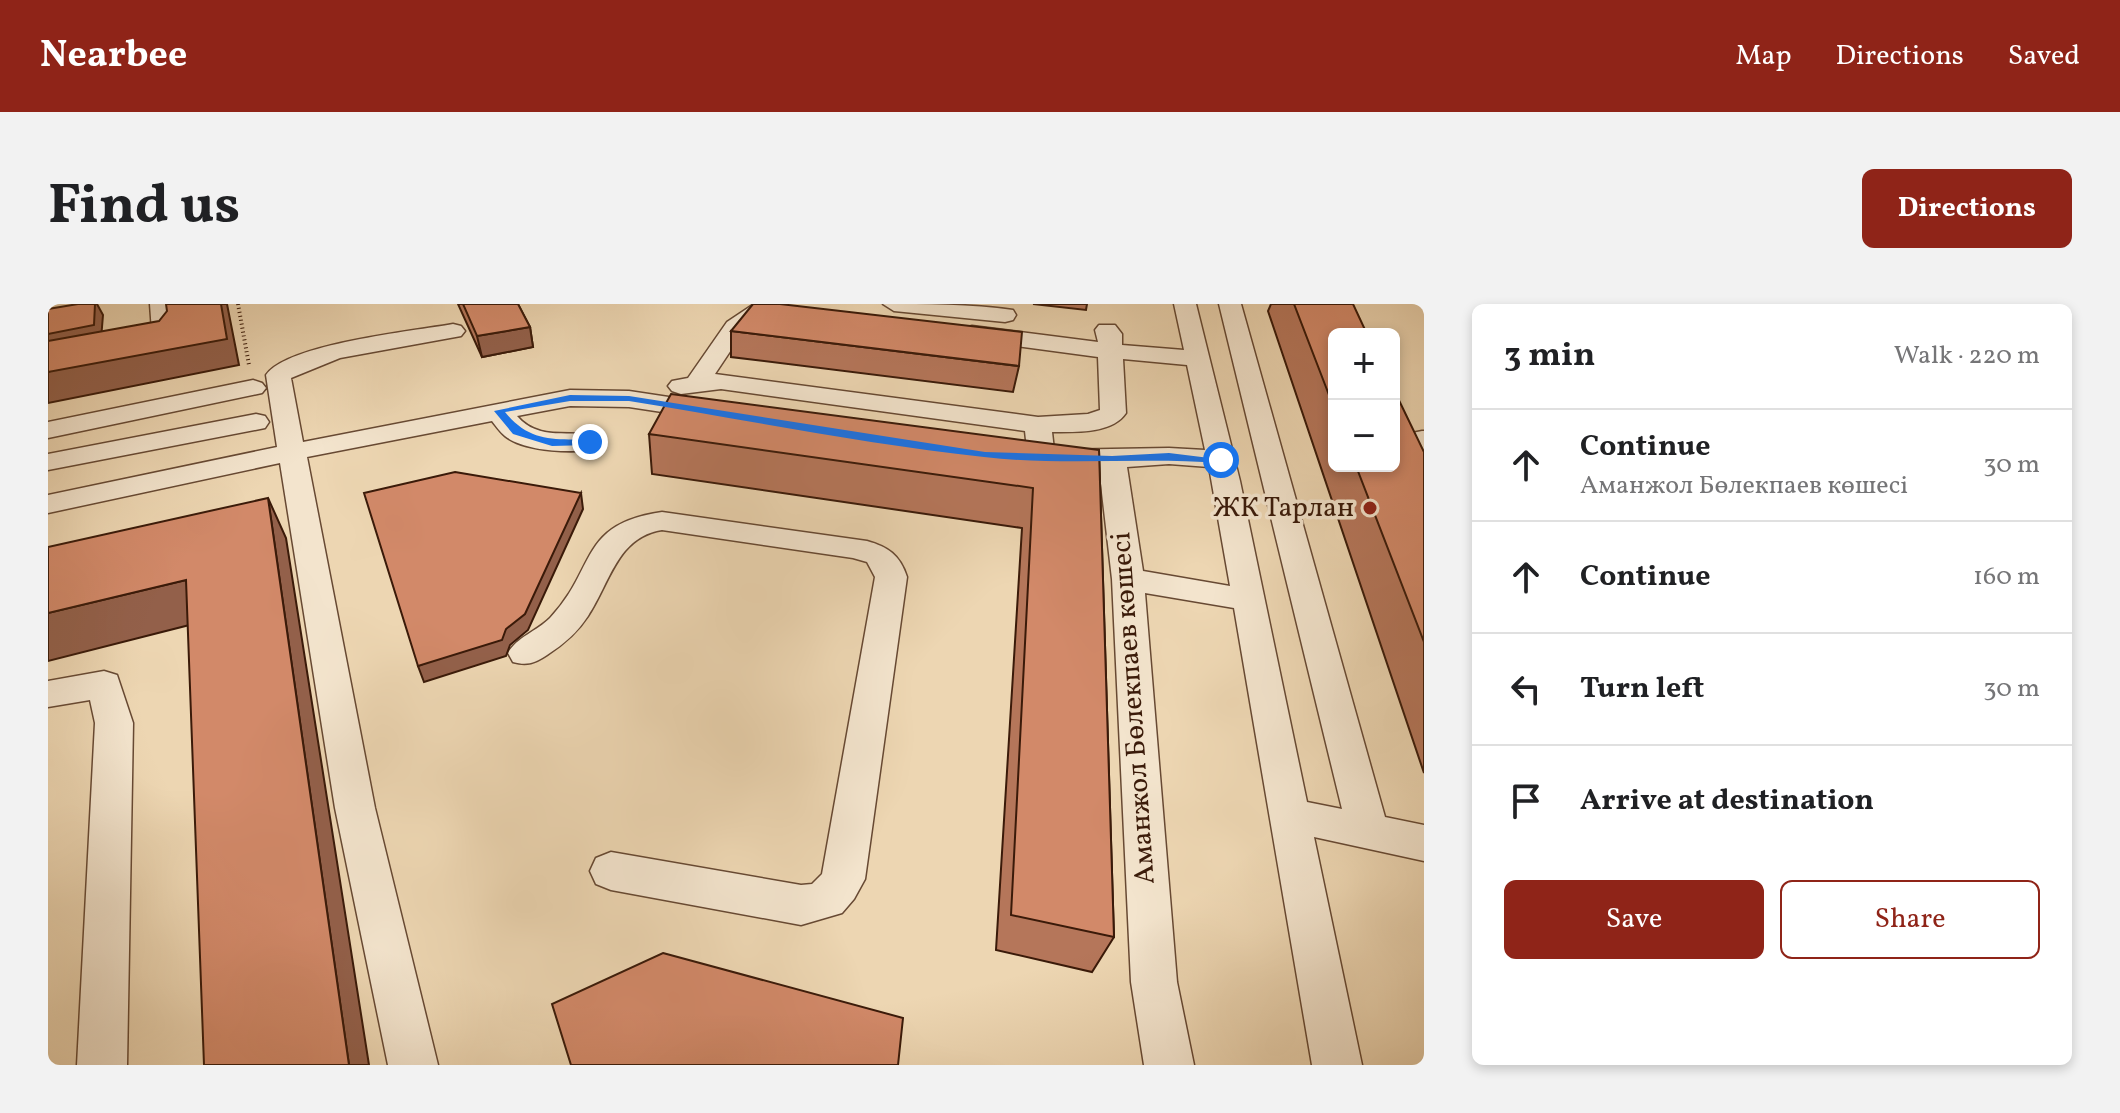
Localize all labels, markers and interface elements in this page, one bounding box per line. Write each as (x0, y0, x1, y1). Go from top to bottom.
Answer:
text: Nearbee (40, 30, 187, 83)
text: Map (1736, 37, 1792, 76)
text: Directions (1836, 37, 1964, 76)
text: Saved (2008, 37, 2080, 76)
text: Find us (48, 169, 240, 247)
button: Directions (1862, 169, 2072, 248)
map controls (1328, 328, 1400, 472)
button: + (1328, 328, 1400, 400)
text: 3 min (1504, 333, 1595, 380)
text: Walk · 220 m (1894, 338, 2040, 374)
button: − (1328, 400, 1400, 472)
route end (572, 424, 608, 460)
text: Continue (1580, 426, 1711, 468)
route start (1203, 442, 1239, 478)
icon: ahead (1504, 443, 1548, 487)
text: 30 m (1983, 447, 2040, 483)
text: Аманжол Бөлекпаев көшесі (1580, 468, 1908, 504)
place label: ЖК Тарлан (1213, 489, 1354, 528)
marker: ЖК Тарлан (1361, 499, 1379, 517)
street label: Аманжол Бөлекпаев көшесі (1102, 530, 1166, 886)
icon: ahead (1504, 555, 1548, 599)
text: Continue (1580, 556, 1711, 598)
text: 160 m (1973, 559, 2040, 595)
icon: left (1504, 667, 1548, 711)
text: Turn left (1580, 668, 1704, 710)
text: 30 m (1983, 671, 2040, 707)
icon: arrive (1504, 779, 1548, 823)
text: Arrive at destination (1580, 780, 1874, 822)
button: Save (1504, 880, 1764, 959)
button: Share (1780, 880, 2040, 959)

